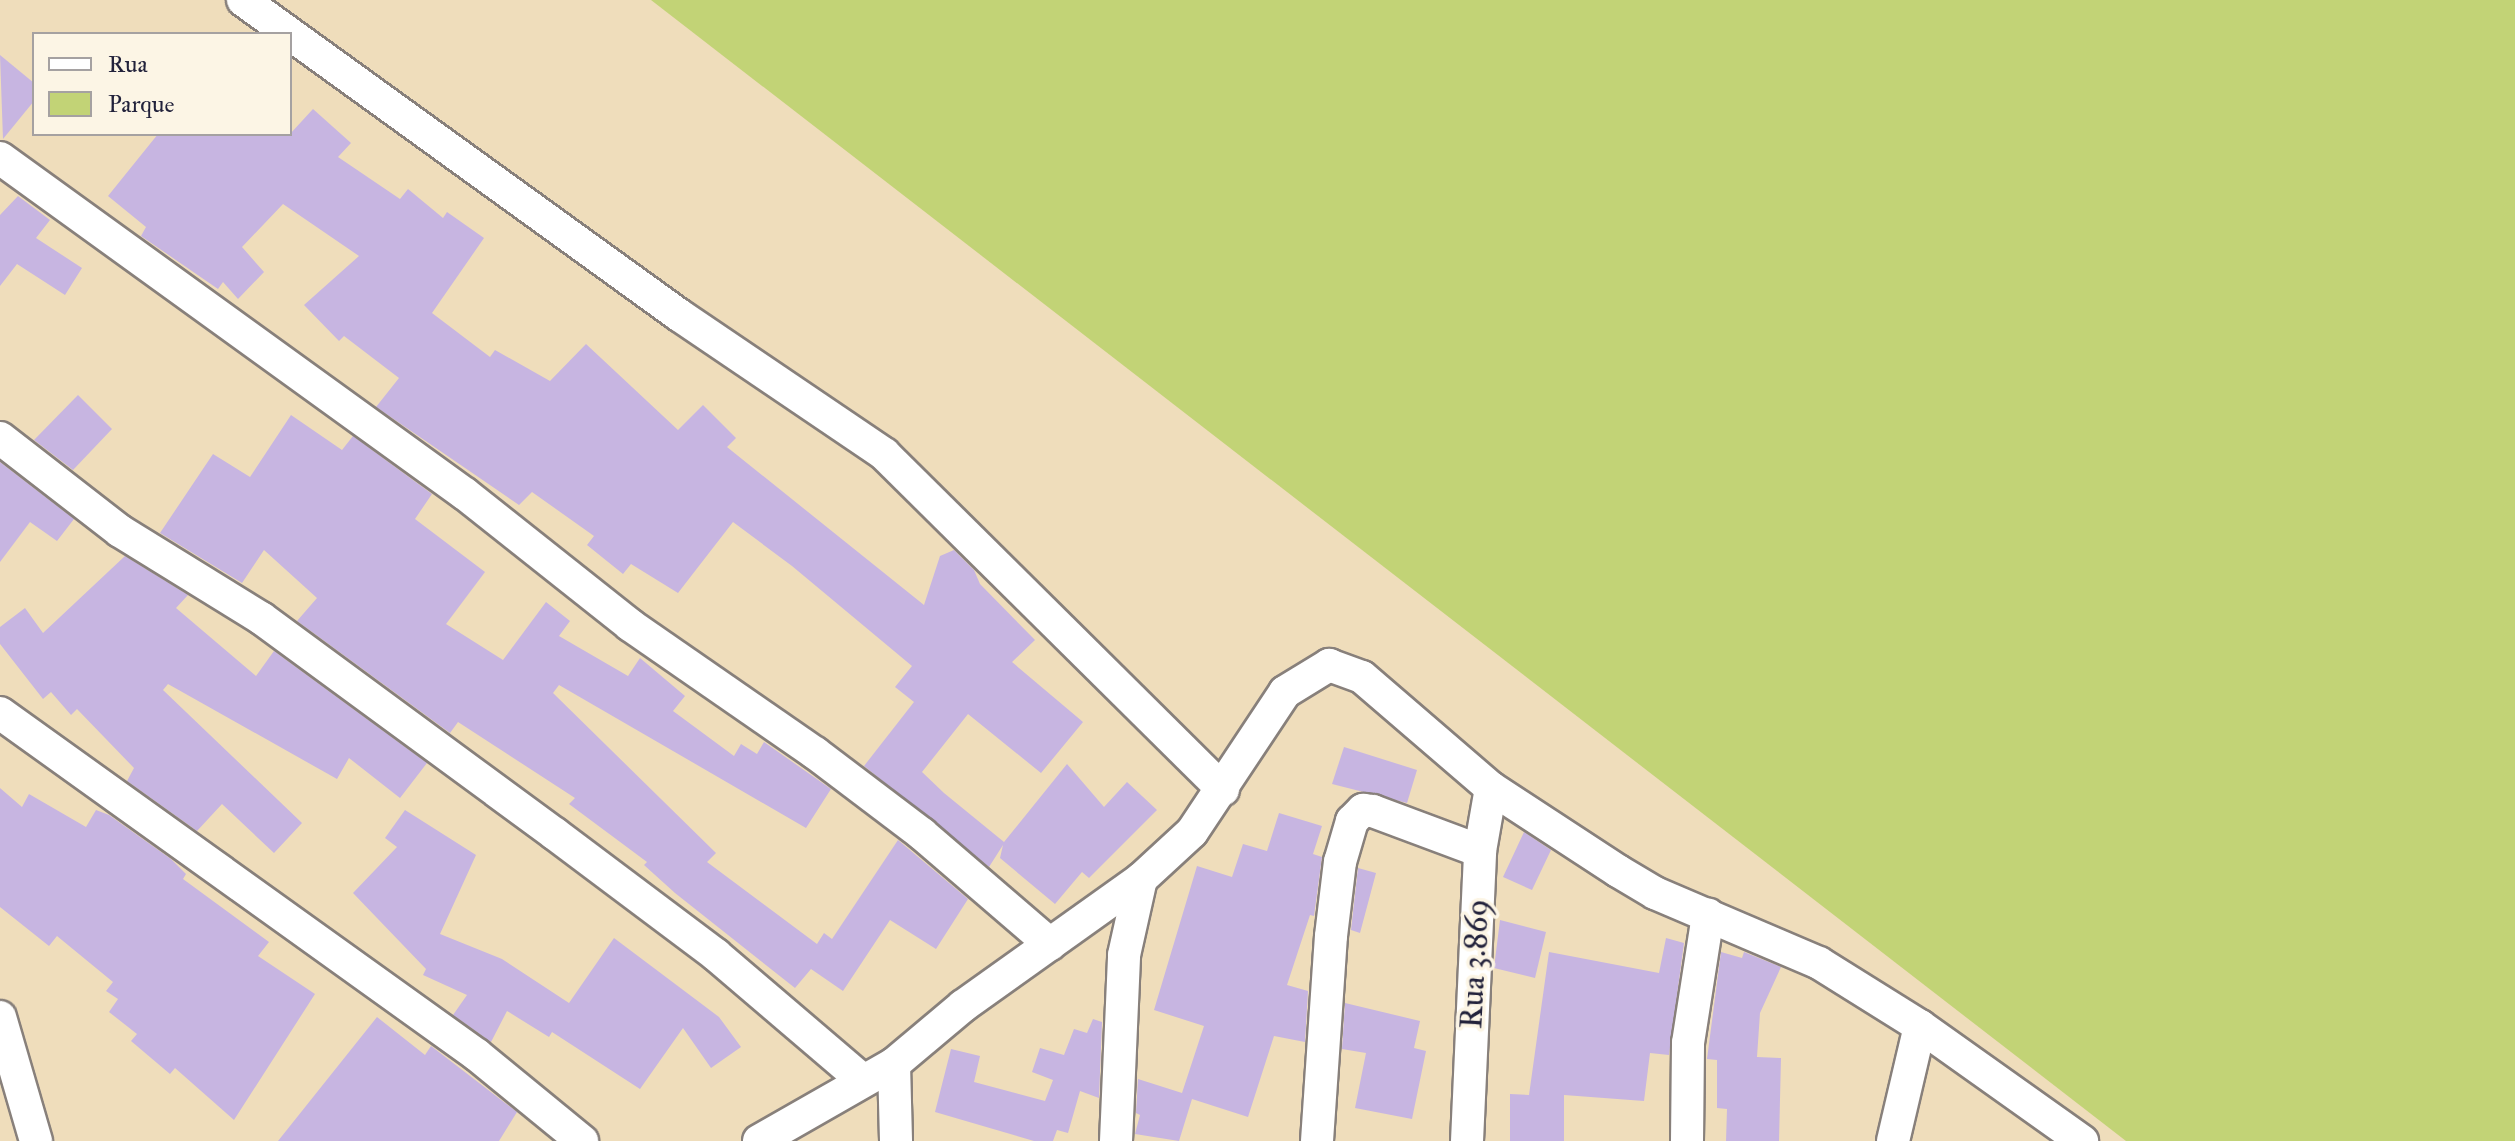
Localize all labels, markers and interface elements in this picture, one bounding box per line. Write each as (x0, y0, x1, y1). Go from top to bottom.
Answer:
legend (32, 32, 292, 136)
text: Rua (108, 49, 148, 79)
text: Parque (108, 89, 175, 119)
street label: Rua 3.869 (1452, 898, 1498, 1030)

